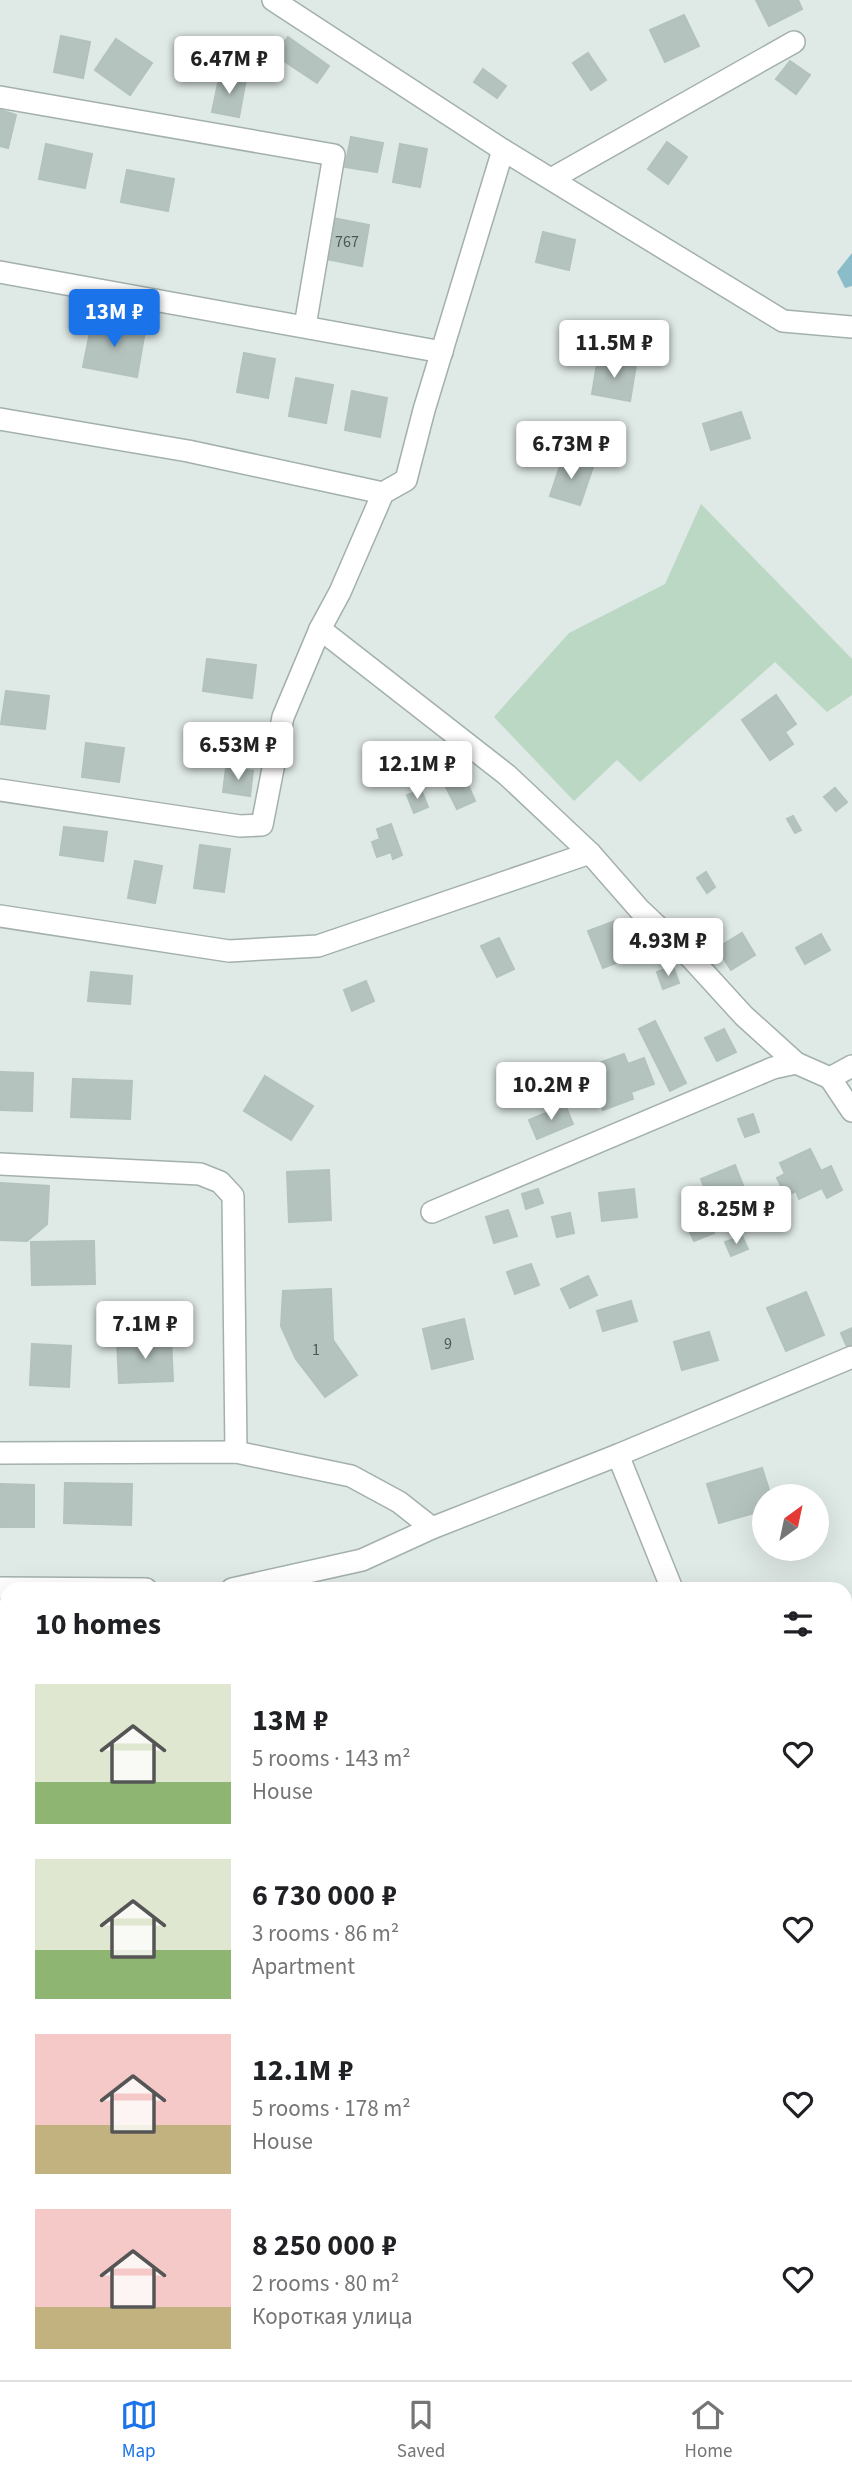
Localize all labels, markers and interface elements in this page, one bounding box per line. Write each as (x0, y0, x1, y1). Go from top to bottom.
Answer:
pin: 6.47M ₽ (164, 36, 294, 96)
text: 6.47M ₽ (190, 42, 268, 75)
house number: 767 (335, 231, 359, 253)
pin: 13M ₽ (65, 290, 163, 349)
text: 13M ₽ (85, 295, 143, 328)
pin: 11.5M ₽ (549, 320, 679, 380)
text: 11.5M ₽ (575, 326, 653, 359)
pin: 6.73M ₽ (506, 421, 636, 481)
text: 6.73M ₽ (532, 427, 610, 460)
pin: 6.53M ₽ (173, 722, 303, 782)
text: 6.53M ₽ (199, 728, 277, 761)
pin: 12.1M ₽ (352, 742, 482, 801)
text: 12.1M ₽ (378, 747, 456, 780)
pin: 4.93M ₽ (603, 918, 733, 978)
text: 4.93M ₽ (629, 924, 707, 957)
pin: 10.2M ₽ (486, 1062, 616, 1122)
text: 10.2M ₽ (512, 1068, 590, 1101)
pin: 8.25M ₽ (671, 1186, 801, 1246)
text: 8.25M ₽ (697, 1192, 775, 1225)
pin: 7.1M ₽ (88, 1302, 202, 1361)
text: 7.1M ₽ (112, 1307, 178, 1340)
house number: 9 (444, 1333, 452, 1355)
house number: 1 (312, 1339, 320, 1361)
north arrow (752, 1484, 830, 1561)
map controls (752, 1484, 829, 1561)
text: 10 homes (35, 1603, 161, 1646)
icon: filters (779, 1605, 817, 1643)
text: 13M ₽ (252, 1699, 328, 1742)
icon: home (91, 1712, 175, 1796)
icon: heart (779, 1735, 817, 1773)
text: 5 rooms · 143 m² (252, 1742, 411, 1775)
text: House (252, 1775, 313, 1808)
text: 6 730 000 ₽ (252, 1874, 397, 1917)
icon: home (91, 1887, 175, 1971)
icon: heart (779, 1910, 817, 1948)
text: 3 rooms · 86 m² (252, 1917, 399, 1950)
text: Apartment (252, 1950, 355, 1983)
text: 12.1M ₽ (252, 2049, 353, 2092)
icon: home (91, 2062, 175, 2146)
icon: heart (779, 2085, 817, 2123)
text: 5 rooms · 178 m² (252, 2092, 411, 2125)
text: House (252, 2125, 313, 2158)
text: 8 250 000 ₽ (252, 2224, 397, 2267)
icon: home (91, 2237, 175, 2321)
icon: heart (779, 2260, 817, 2298)
text: 2 rooms · 80 m² (252, 2267, 399, 2300)
text: Короткая улица (252, 2300, 413, 2333)
tab: Map (120, 2396, 158, 2465)
tab: Saved (397, 2396, 445, 2465)
tab: Home (685, 2396, 732, 2465)

